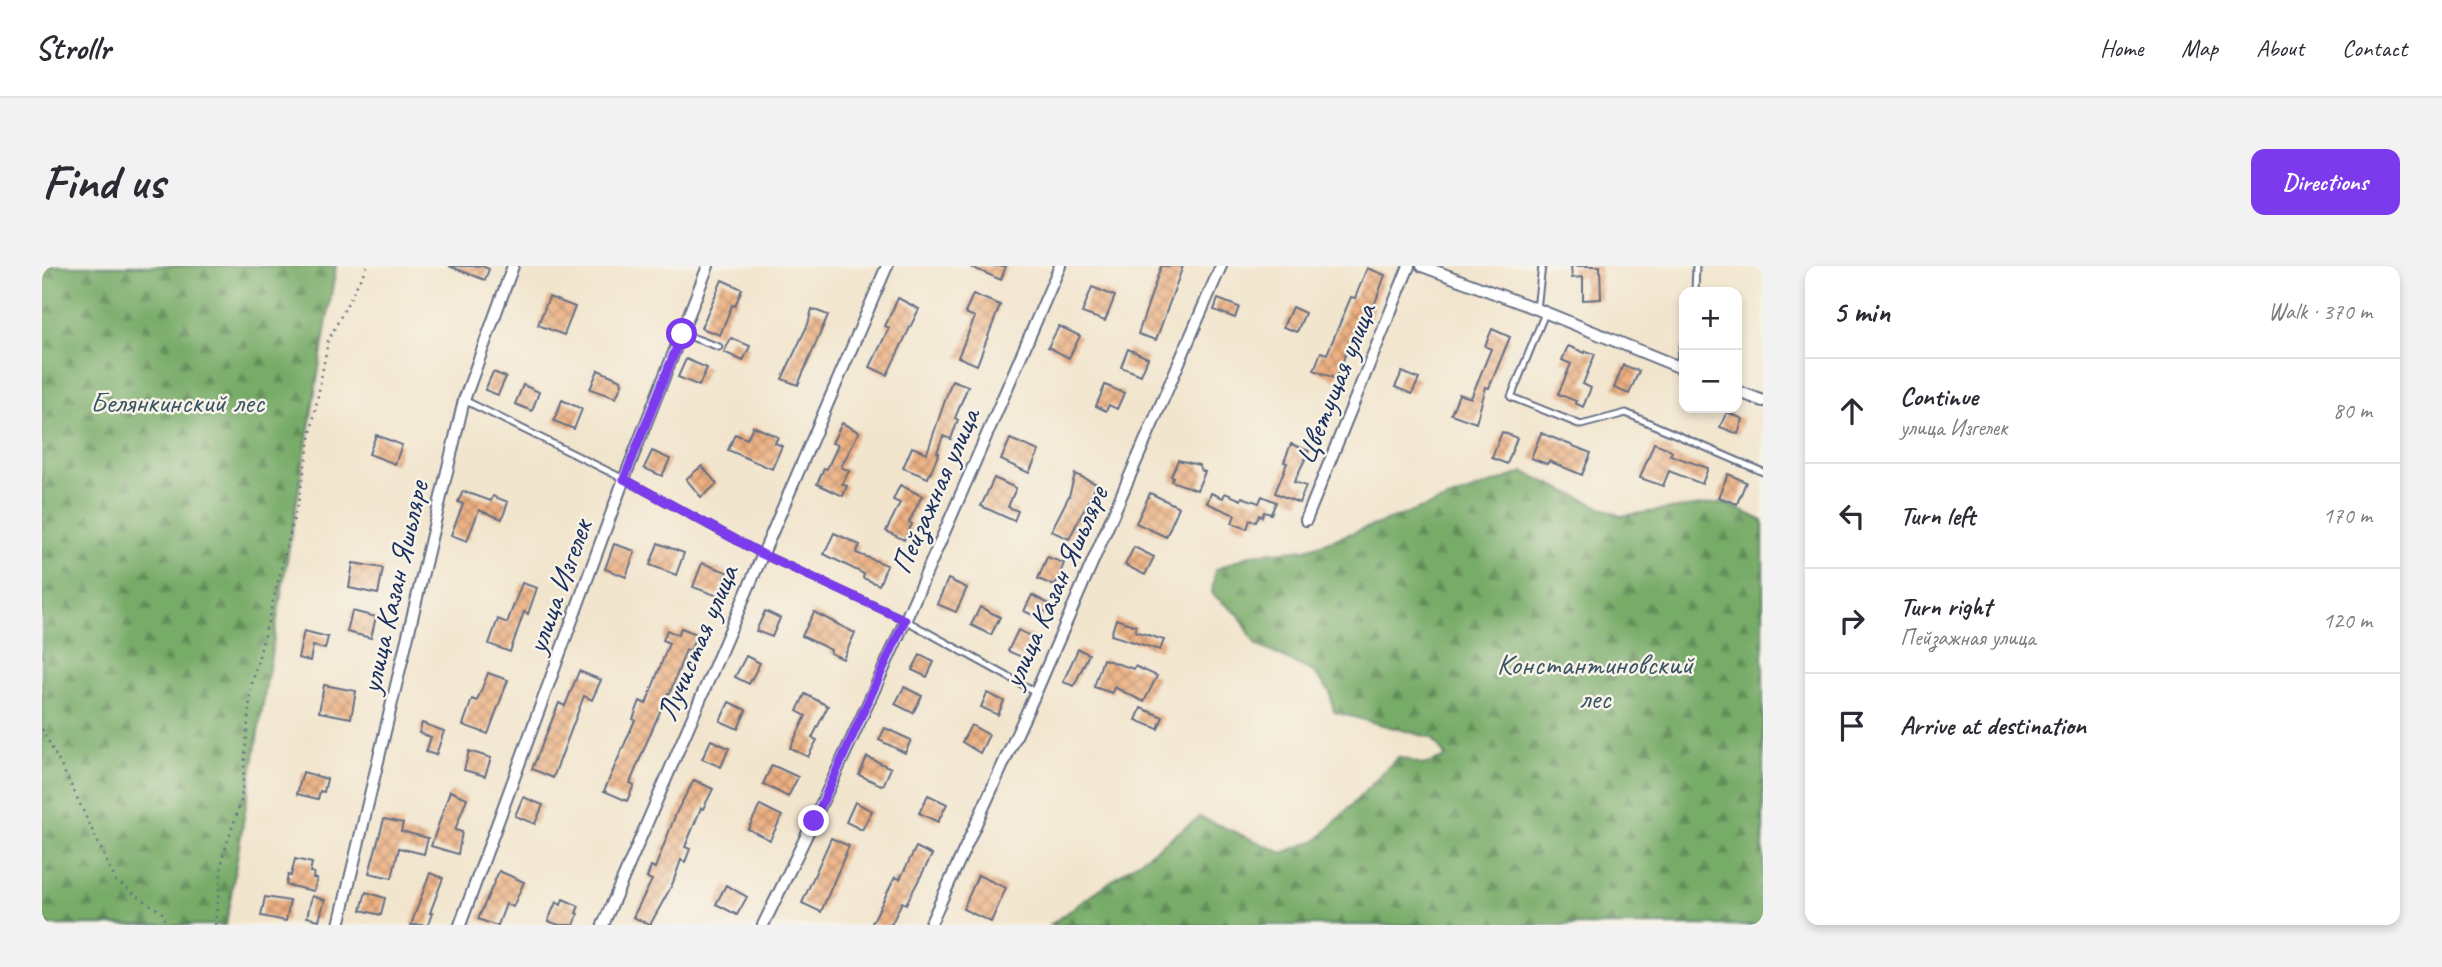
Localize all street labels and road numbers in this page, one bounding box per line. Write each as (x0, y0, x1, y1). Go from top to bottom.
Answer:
street label: Цветущая улица (1286, 296, 1385, 470)
street label: Пейзажная улица (882, 400, 989, 579)
street label: улица Казан Яшьляре (351, 475, 437, 699)
street label: улица Казан Яшьляре (993, 478, 1117, 695)
street label: улица Изгелек (517, 512, 601, 660)
street label: Лучистая улица (647, 558, 748, 727)

